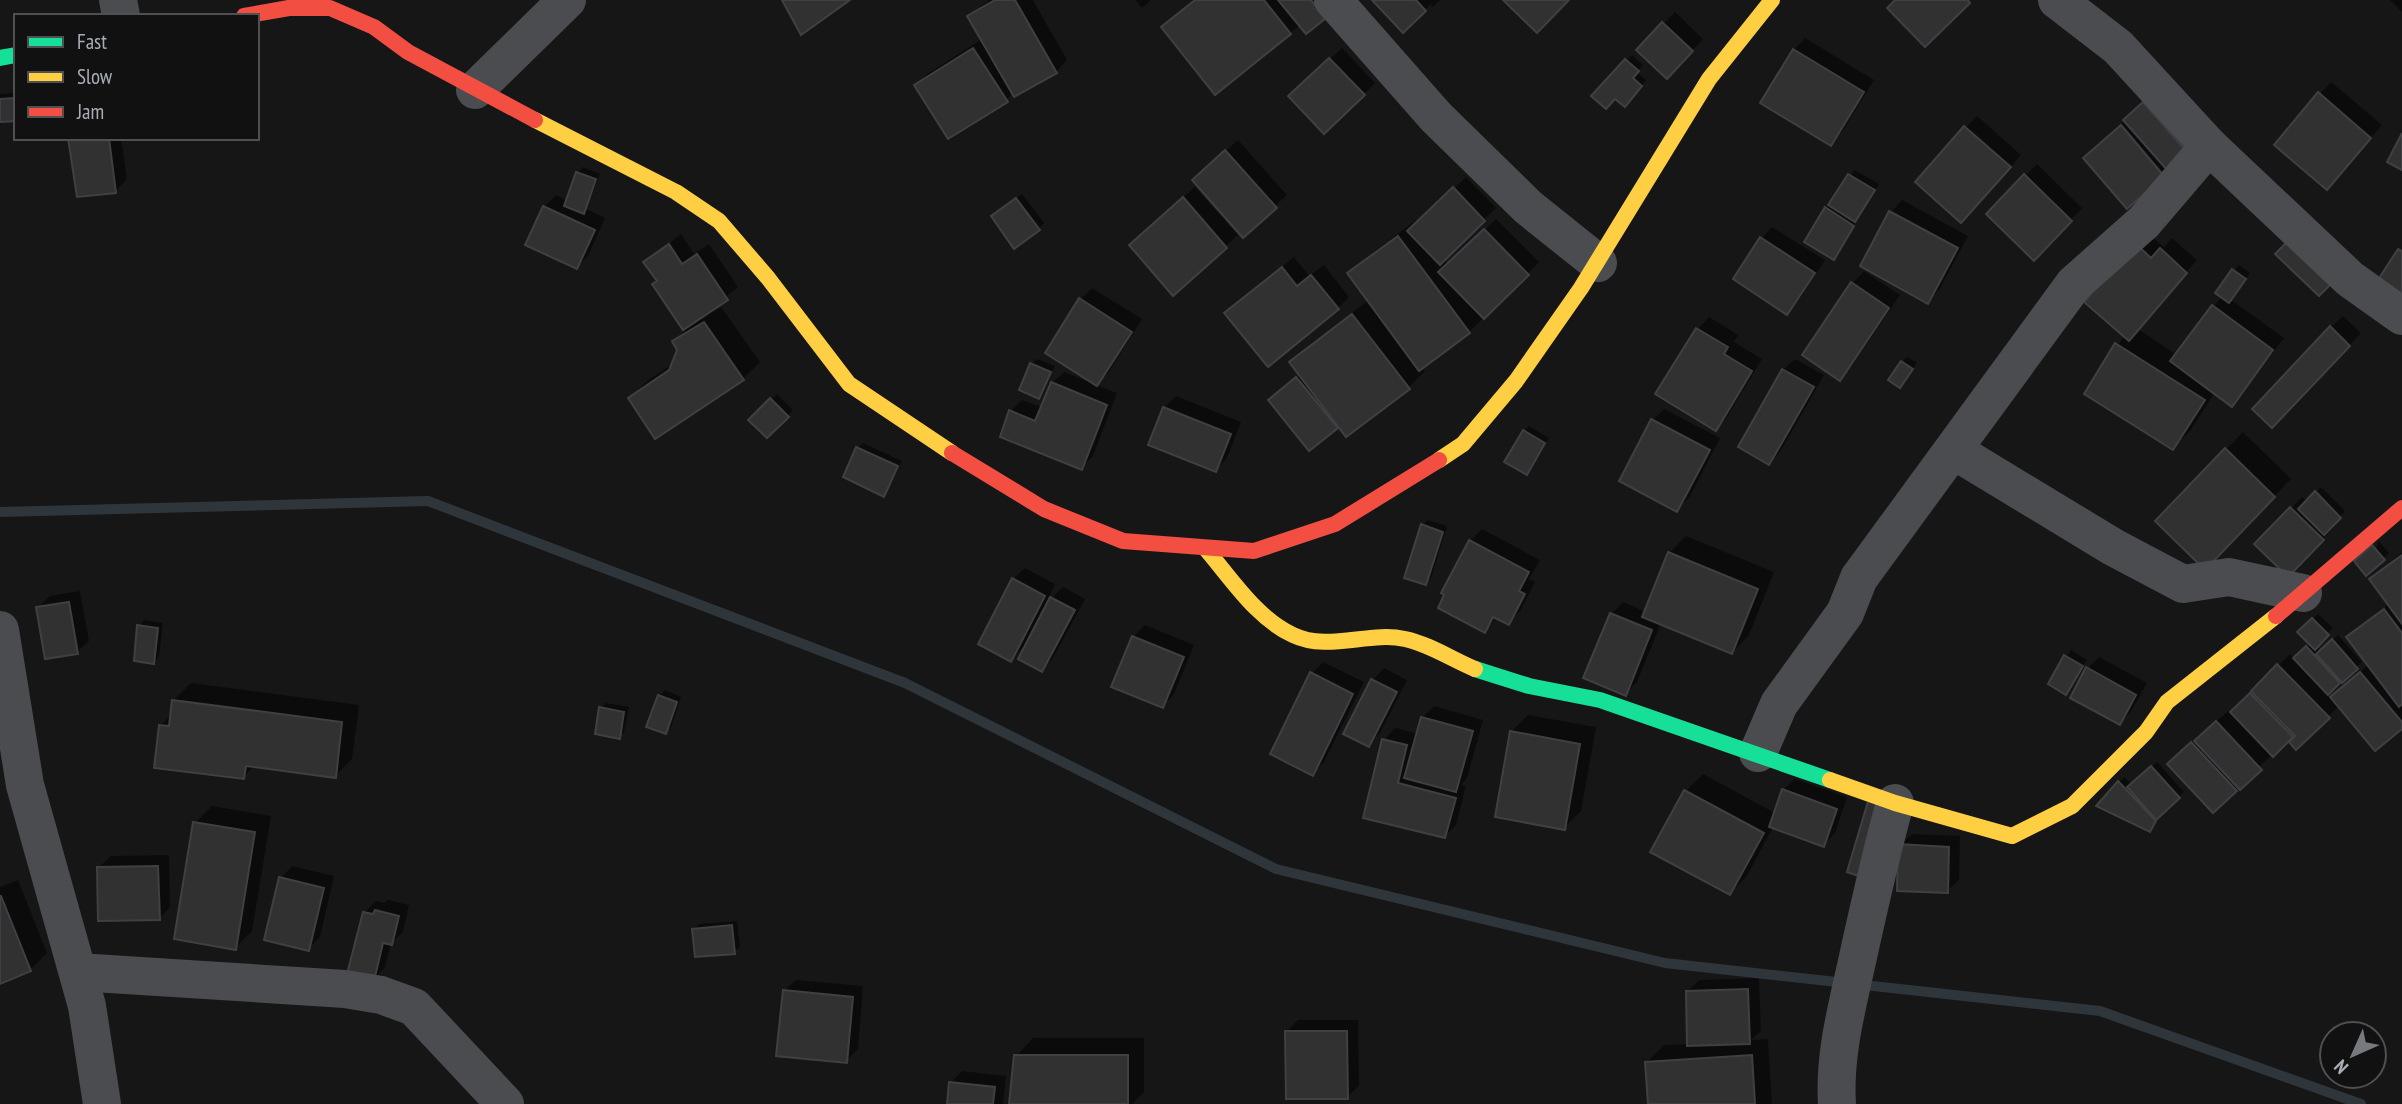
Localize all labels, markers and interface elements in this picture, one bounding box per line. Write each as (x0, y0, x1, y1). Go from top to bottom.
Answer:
legend (14, 14, 259, 140)
text: Fast (77, 28, 107, 55)
text: Slow (77, 63, 113, 90)
text: Jam (76, 98, 104, 125)
north arrow (2318, 1020, 2388, 1090)
text: N (2329, 1055, 2353, 1079)

